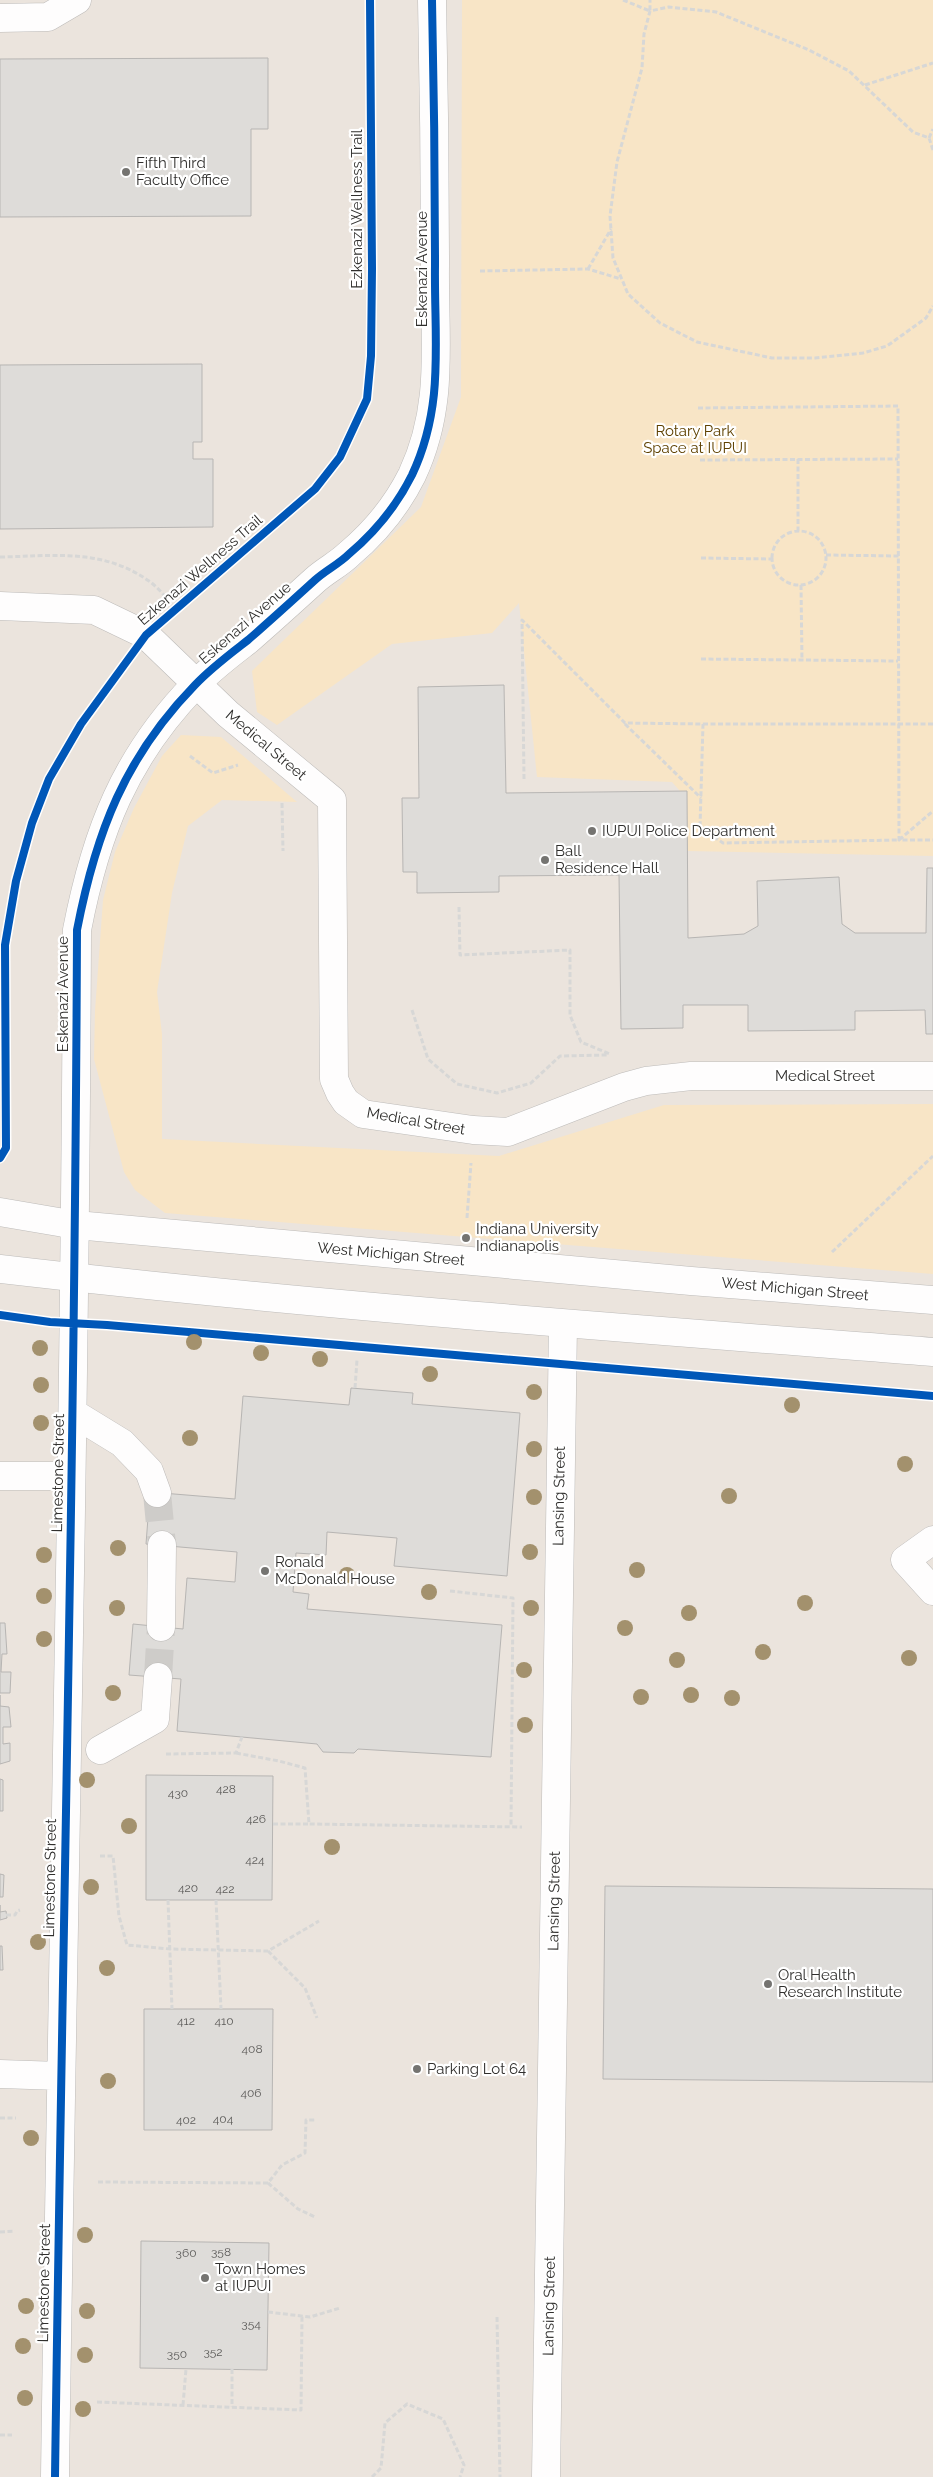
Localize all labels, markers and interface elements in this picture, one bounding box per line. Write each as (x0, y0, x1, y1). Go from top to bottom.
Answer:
street label: Ezkenazi Wellness Trail (348, 128, 366, 289)
place label: Fifth Third Faculty Office (136, 154, 229, 189)
marker: Fifth Third Faculty Office (120, 166, 132, 178)
street label: Eskenazi Avenue (413, 211, 431, 327)
park label: Rotary Park Space at IUPUI (643, 422, 747, 457)
street label: Ezkenazi Wellness Trail (134, 510, 267, 629)
street label: Eskenazi Avenue (195, 578, 295, 668)
street label: Medical Street (222, 706, 310, 784)
place label: IUPUI Police Department (602, 822, 775, 840)
marker: IUPUI Police Department (586, 825, 598, 837)
place label: Ball Residence Hall (555, 842, 660, 877)
marker: Ball Residence Hall (539, 854, 551, 866)
street label: Eskenazi Avenue (54, 936, 72, 1052)
street label: Medical Street (775, 1067, 875, 1085)
street label: Medical Street (365, 1103, 467, 1139)
place label: Indiana University Indianapolis (476, 1220, 599, 1255)
marker: Indiana University Indianapolis (460, 1232, 472, 1244)
street label: West Michigan Street (317, 1239, 465, 1269)
street label: West Michigan Street (721, 1274, 869, 1304)
street label: Limestone Street (48, 1414, 68, 1532)
street label: Lansing Street (549, 1446, 569, 1546)
place label: Ronald McDonald House (275, 1553, 395, 1588)
marker: Ronald McDonald House (259, 1565, 271, 1577)
house number: 428 (216, 1782, 236, 1796)
house number: 430 (168, 1786, 188, 1800)
house number: 426 (246, 1812, 266, 1826)
street label: Limestone Street (40, 1819, 60, 1937)
street label: Lansing Street (544, 1851, 564, 1951)
house number: 424 (245, 1853, 265, 1867)
house number: 420 (178, 1881, 198, 1895)
house number: 422 (215, 1882, 235, 1896)
place label: Oral Health Research Institute (778, 1966, 902, 2001)
marker: Oral Health Research Institute (762, 1978, 774, 1990)
house number: 412 (177, 2014, 195, 2028)
house number: 410 (214, 2014, 234, 2028)
house number: 408 (241, 2042, 263, 2056)
place label: Parking Lot 64 (427, 2060, 526, 2078)
marker: Parking Lot 64 (411, 2063, 423, 2075)
house number: 406 (240, 2086, 262, 2100)
house number: 404 (213, 2112, 234, 2126)
house number: 402 (176, 2113, 196, 2127)
street label: Limestone Street (34, 2224, 54, 2342)
house number: 358 (211, 2245, 231, 2259)
house number: 360 (176, 2246, 197, 2260)
street label: Lansing Street (539, 2256, 559, 2356)
place label: Town Homes at IUPUI (215, 2260, 306, 2295)
marker: Town Homes at IUPUI (199, 2272, 211, 2284)
house number: 354 (241, 2317, 261, 2331)
house number: 352 (203, 2345, 223, 2359)
house number: 350 (167, 2347, 187, 2361)

